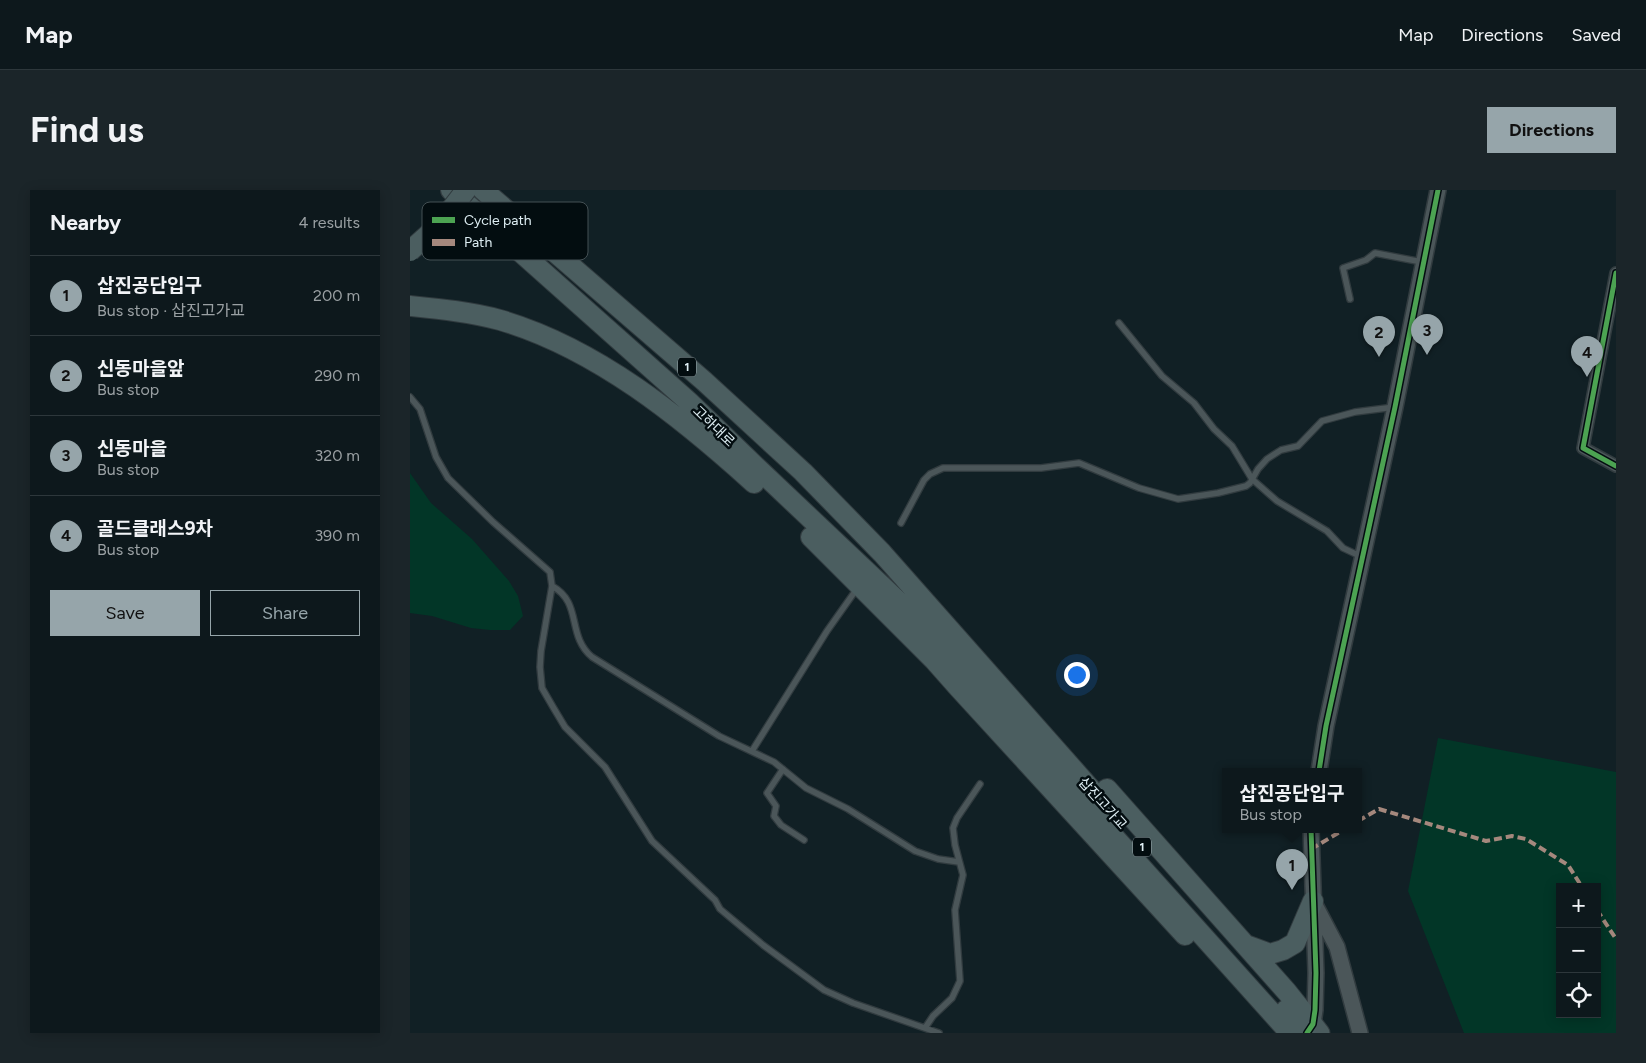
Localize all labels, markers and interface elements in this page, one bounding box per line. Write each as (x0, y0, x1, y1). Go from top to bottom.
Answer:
text: Map (25, 20, 73, 49)
text: Map (1398, 24, 1433, 46)
text: Directions (1461, 24, 1543, 46)
text: Saved (1571, 24, 1621, 46)
button: Directions (1487, 107, 1616, 153)
text: Find us (30, 109, 144, 151)
legend (422, 202, 588, 260)
text: Nearby (50, 210, 121, 235)
text: Cycle path (464, 212, 532, 229)
text: 4 results (299, 213, 360, 232)
text: Path (464, 234, 492, 251)
text: 삽진공단입구 (97, 274, 202, 297)
text: 1 (63, 286, 69, 305)
text: 200 m (313, 286, 360, 305)
text: Bus stop · 삽진고가교 (97, 301, 245, 320)
pin: 3 (1411, 314, 1443, 355)
pin: 2 (1363, 316, 1395, 357)
pin: 4 (1571, 336, 1603, 377)
text: 신동마을앞 (97, 357, 184, 380)
road number: 1 (678, 358, 696, 376)
text: 2 (61, 366, 71, 385)
text: 290 m (314, 366, 360, 385)
text: Bus stop (97, 380, 159, 399)
street label: 고하대로 (689, 402, 738, 450)
text: 신동마을 (97, 437, 167, 460)
text: 3 (62, 446, 70, 465)
text: 320 m (315, 446, 360, 465)
text: Bus stop (97, 460, 159, 479)
text: 골드클래스9차 (97, 517, 213, 540)
text: 4 (61, 526, 71, 545)
text: 390 m (314, 526, 360, 545)
text: Bus stop (97, 540, 159, 559)
button: Save (50, 590, 200, 636)
button: Share (210, 590, 360, 636)
your location (1064, 662, 1090, 688)
popup (1222, 768, 1362, 833)
street label: 삽진고가교 (1075, 774, 1131, 833)
text: 삽진공단입구 (1240, 782, 1344, 805)
text: Bus stop (1240, 805, 1302, 824)
road number: 1 (1133, 838, 1151, 856)
pin: 1 (1276, 849, 1308, 890)
map controls (1556, 883, 1601, 1018)
button: + (1556, 883, 1601, 928)
button: − (1556, 928, 1601, 973)
button: locate (1556, 973, 1601, 1018)

